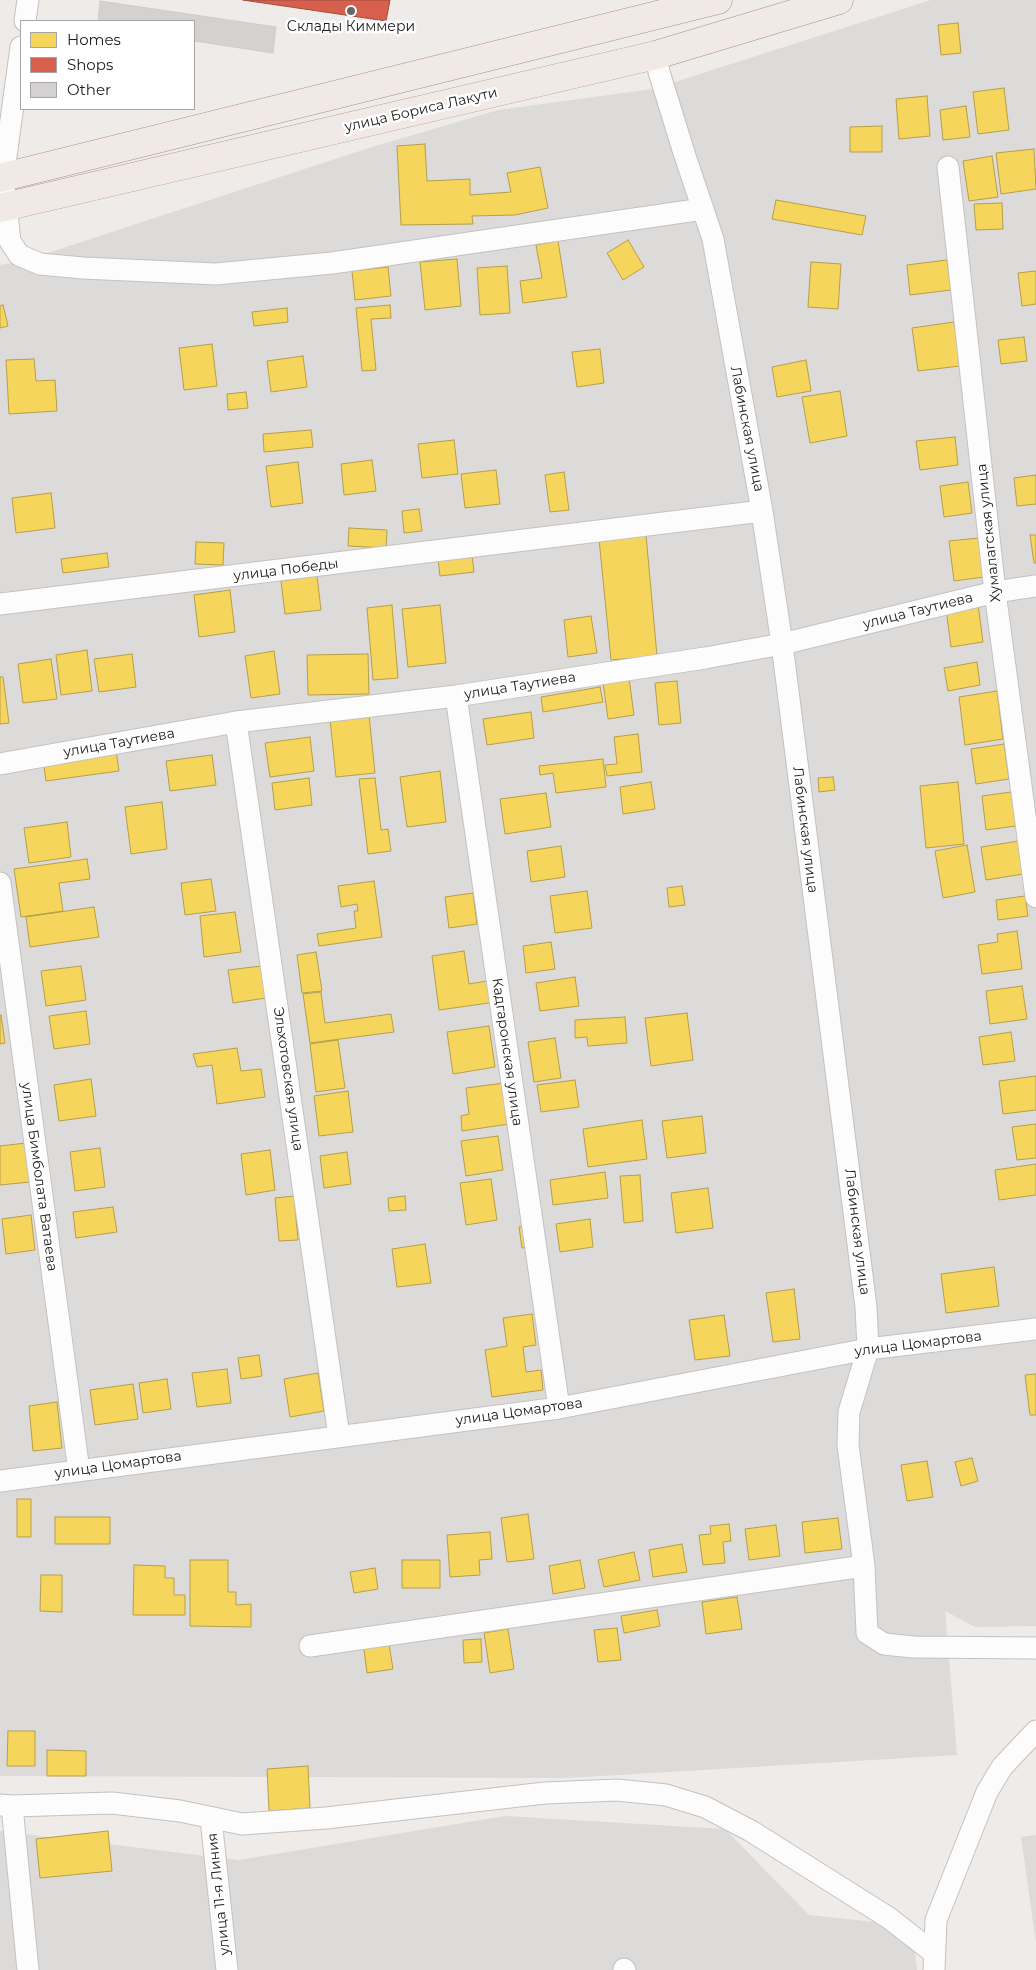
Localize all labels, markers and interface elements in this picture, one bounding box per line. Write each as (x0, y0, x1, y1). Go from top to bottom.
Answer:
marker: Склады Киммери (345, 5, 357, 17)
place label: Склады Киммери (287, 19, 415, 35)
legend (20, 20, 195, 110)
text: Homes (67, 30, 121, 49)
text: Shops (67, 55, 113, 74)
text: Other (67, 80, 111, 99)
street label: улица Бориса Лакути (343, 84, 499, 136)
street label: Лабинская улица (727, 365, 767, 493)
street label: Хумалагская улица (973, 463, 1005, 603)
street label: улица Победы (233, 555, 339, 585)
street label: улица Таутиева (861, 589, 975, 633)
street label: улица Таутиева (463, 669, 577, 703)
street label: улица Таутиева (62, 725, 176, 761)
street label: Лабинская улица (789, 766, 821, 894)
street label: Кадгаронская улица (488, 977, 526, 1127)
street label: Эльхотовская улица (270, 1006, 306, 1152)
street label: улица Бимболата Ватаева (17, 1081, 61, 1273)
street label: Лабинская улица (841, 1168, 873, 1296)
street label: улица Цомартова (853, 1328, 983, 1360)
street label: улица Цомартова (454, 1395, 584, 1429)
street label: улица Цомартова (53, 1448, 183, 1482)
street label: улица 11-я Линия (204, 1832, 234, 1956)

